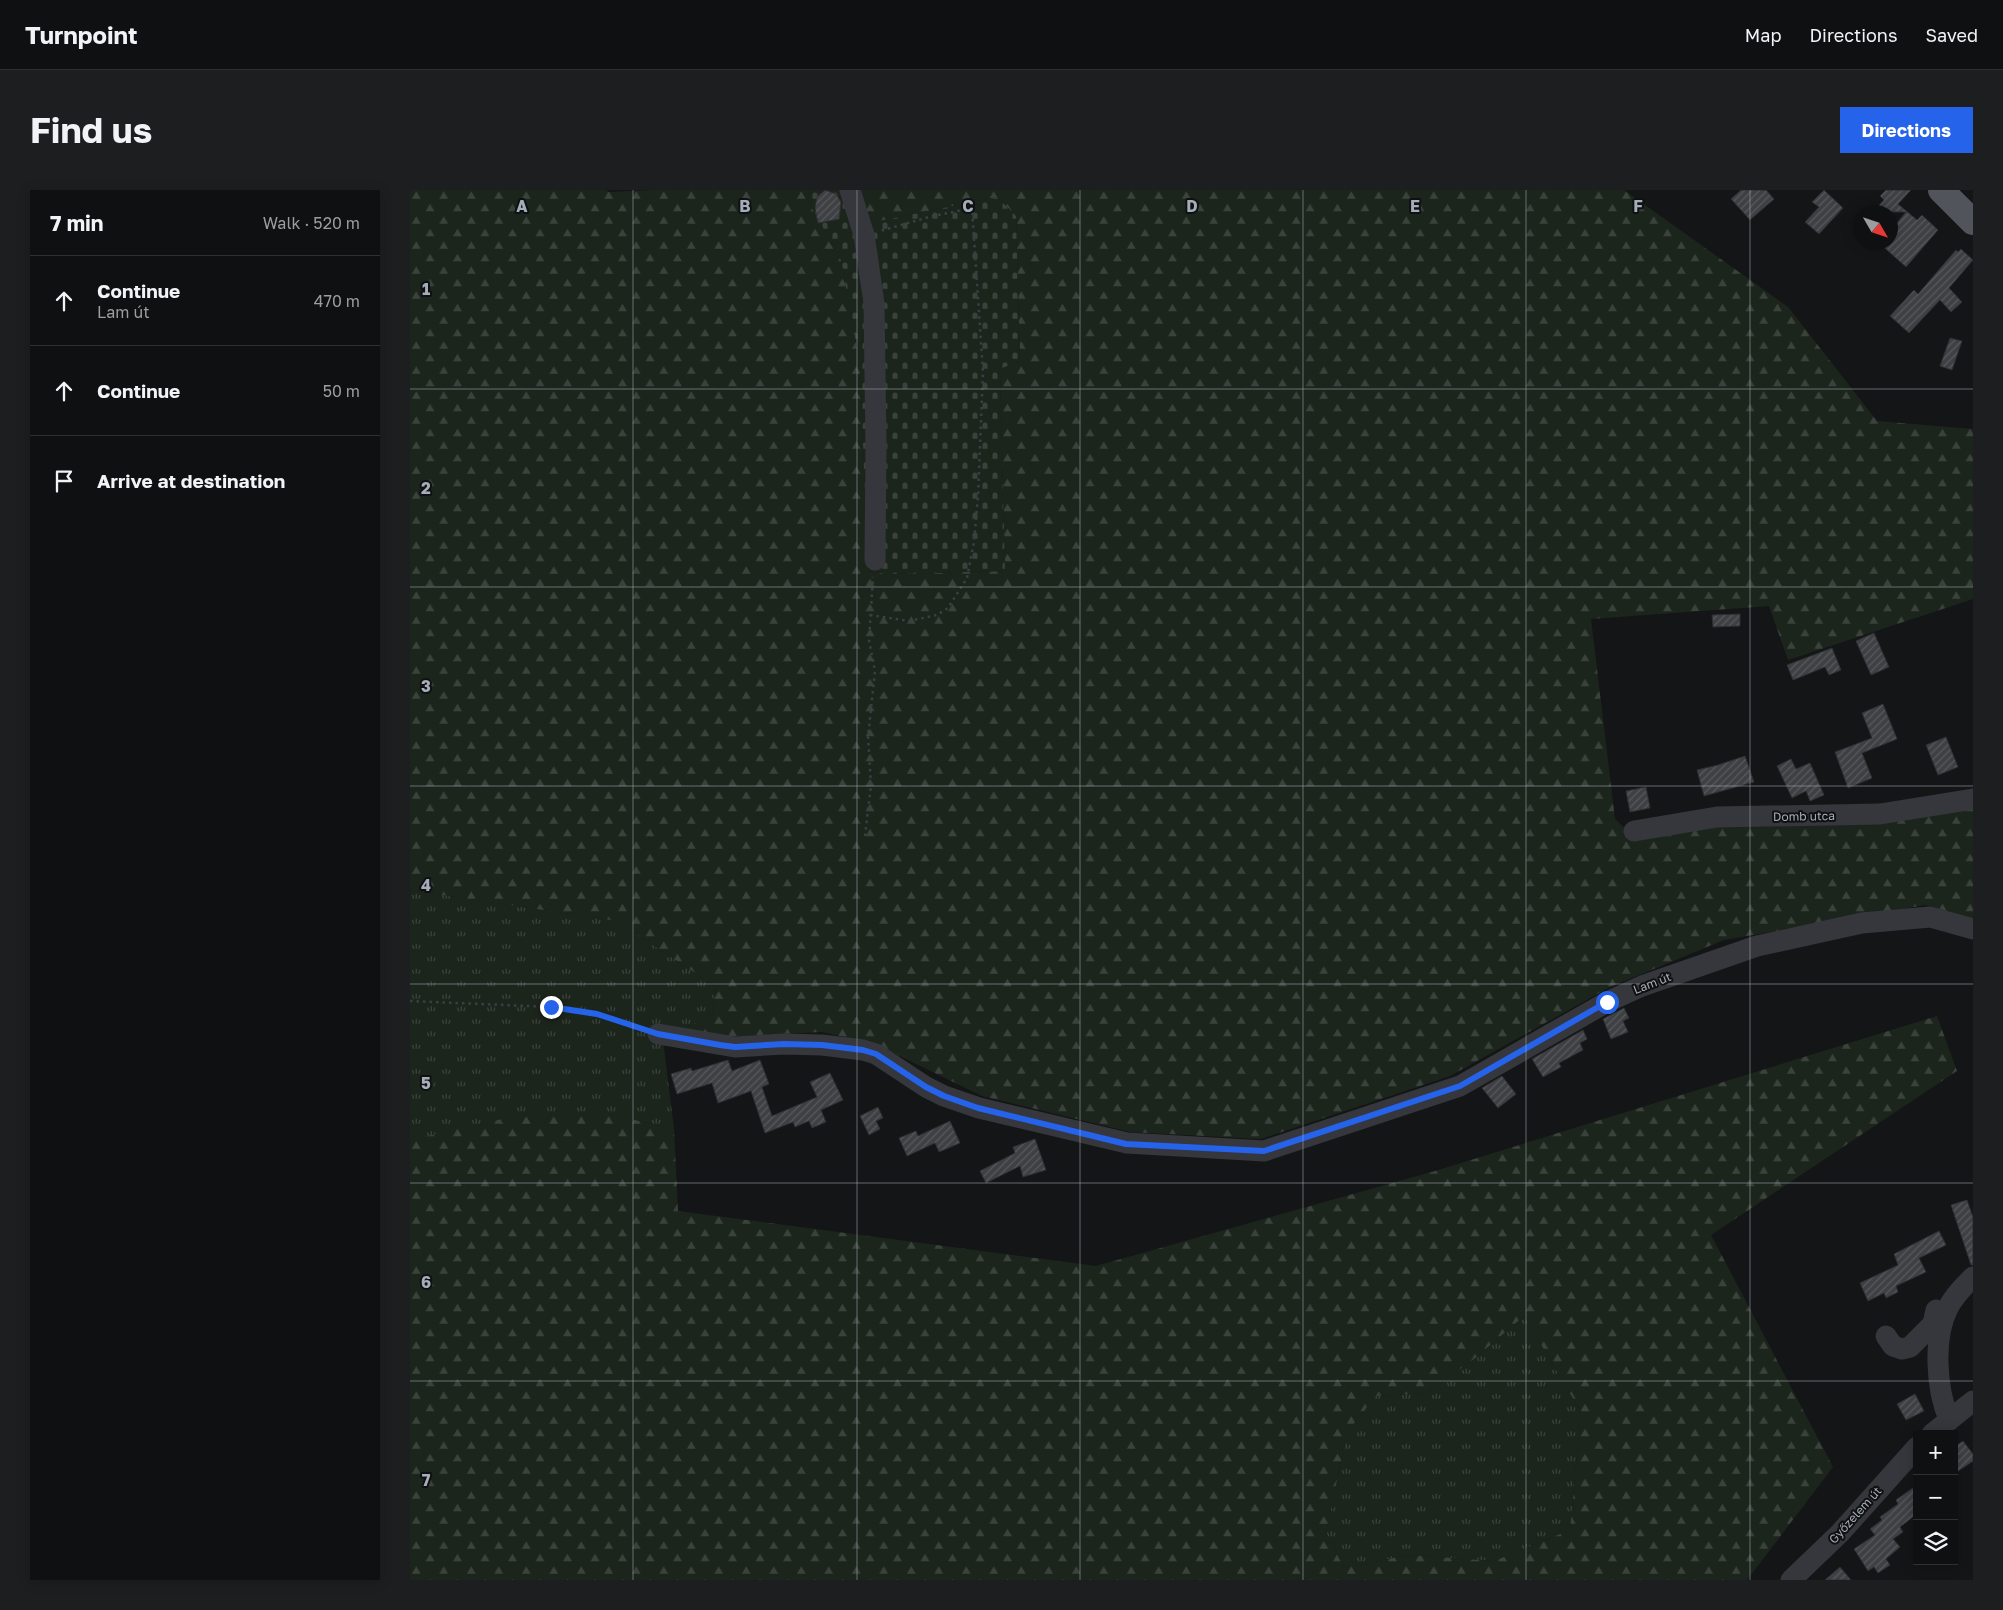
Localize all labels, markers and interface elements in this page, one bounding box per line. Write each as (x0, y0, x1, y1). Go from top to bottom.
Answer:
text: Turnpoint (25, 20, 138, 49)
text: Map (1745, 24, 1781, 46)
text: Directions (1809, 24, 1897, 46)
text: Saved (1925, 24, 1978, 46)
button: Directions (1840, 107, 1973, 153)
text: Find us (30, 109, 152, 151)
text: A (516, 196, 528, 216)
text: B (739, 196, 751, 216)
text: C (962, 196, 974, 216)
text: D (1186, 196, 1198, 216)
text: E (1410, 196, 1420, 216)
text: F (1633, 196, 1643, 216)
north arrow (1853, 205, 1898, 250)
text: 7 min (50, 210, 104, 236)
text: Walk · 520 m (263, 213, 360, 233)
text: Continue (97, 279, 180, 302)
text: 1 (422, 279, 430, 299)
icon: ahead (50, 287, 78, 315)
text: 470 m (314, 291, 360, 311)
text: Lam út (97, 302, 150, 322)
icon: ahead (50, 377, 78, 405)
text: Continue (97, 379, 180, 402)
text: 50 m (323, 381, 360, 401)
icon: arrive (50, 467, 78, 495)
text: Arrive at destination (97, 469, 285, 492)
text: 2 (421, 478, 431, 498)
text: 3 (421, 676, 431, 696)
street label: Domb utca (1773, 808, 1835, 824)
text: 4 (421, 875, 431, 895)
street label: Lam út (1631, 969, 1673, 997)
route start (1596, 991, 1619, 1014)
route end (540, 996, 563, 1019)
text: 5 (421, 1073, 431, 1093)
text: 6 (421, 1272, 431, 1292)
map controls (1913, 1430, 1958, 1565)
button: + (1913, 1430, 1958, 1475)
text: 7 (422, 1470, 431, 1490)
button: − (1913, 1475, 1958, 1520)
street label: Győzelem út (1825, 1483, 1885, 1547)
button: layers (1913, 1520, 1958, 1565)

